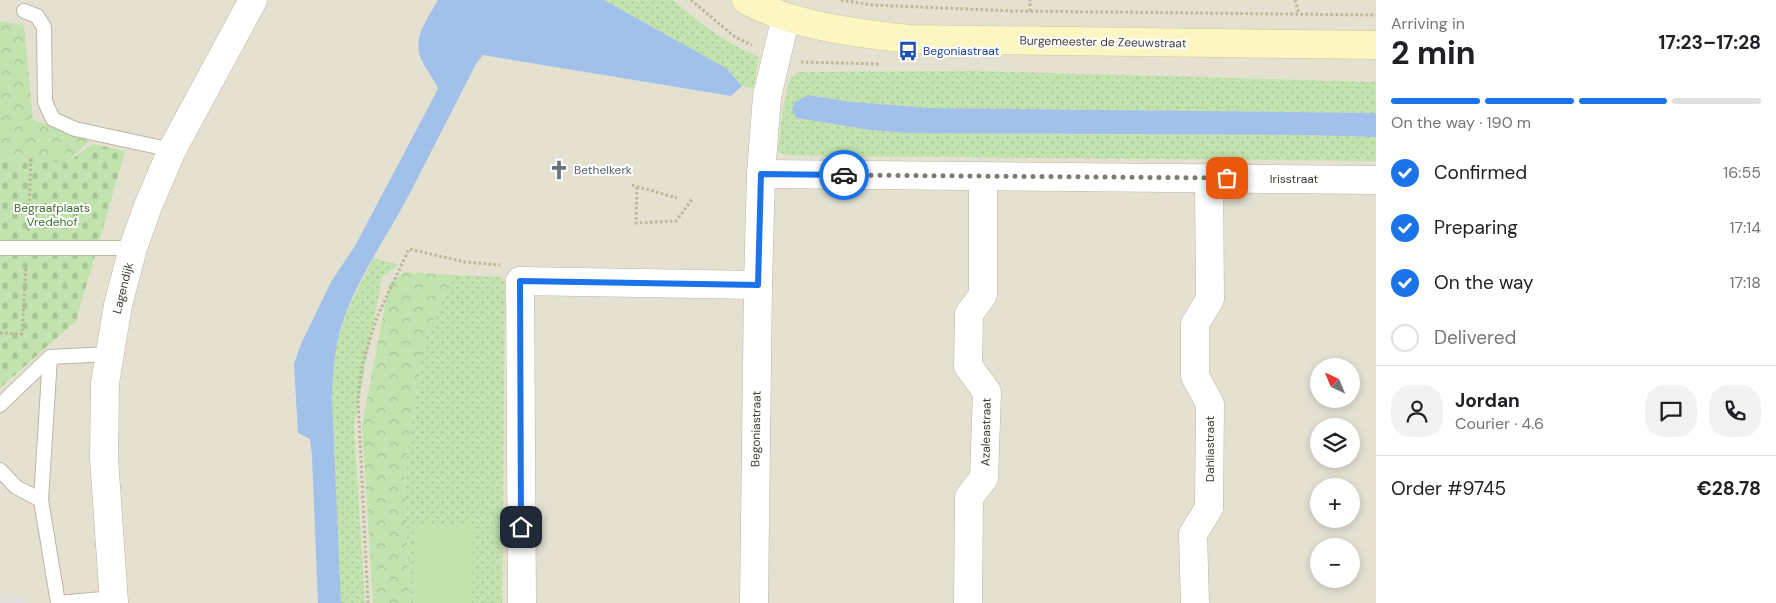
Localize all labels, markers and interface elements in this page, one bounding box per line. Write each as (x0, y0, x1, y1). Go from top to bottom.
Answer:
text: Arriving in (1391, 13, 1465, 34)
text: 17:23–17:28 (1659, 30, 1761, 55)
text: 2 min (1391, 32, 1476, 74)
street label: Burgemeester de Zeeuwstraat (1019, 33, 1187, 51)
bus stop icon: Begoniastraat (897, 40, 919, 62)
place label: Begoniastraat (923, 43, 1000, 59)
text: On the way · 190 m (1391, 112, 1531, 133)
courier (819, 150, 869, 200)
pin (1206, 157, 1248, 199)
church icon: Bethelkerk (548, 159, 570, 181)
icon: check (1391, 159, 1419, 187)
text: Confirmed (1434, 160, 1527, 185)
icon: car (830, 161, 858, 189)
place label: Bethelkerk (574, 162, 632, 178)
text: 16:55 (1723, 162, 1761, 183)
icon: bag (1213, 164, 1241, 192)
street label: Irisstraat (1270, 171, 1319, 187)
park label: Begraafplaats Vredehof (14, 200, 90, 230)
icon: check (1391, 214, 1419, 242)
text: Preparing (1434, 215, 1518, 240)
text: 17:14 (1730, 217, 1761, 238)
street label: Lagendijk (109, 261, 137, 315)
icon: check (1391, 269, 1419, 297)
text: On the way (1434, 270, 1534, 295)
text: 17:18 (1730, 272, 1761, 293)
text: Delivered (1434, 325, 1516, 350)
north arrow (1310, 358, 1360, 408)
map controls (1310, 358, 1360, 588)
button: person (1391, 385, 1443, 437)
button: chat (1645, 385, 1697, 437)
button: phone (1709, 385, 1761, 437)
text: Jordan (1455, 388, 1520, 413)
street label: Begoniastraat (747, 390, 765, 467)
street label: Azaleastraat (977, 397, 995, 466)
text: Courier · 4.6 (1455, 413, 1544, 434)
street label: Dahliastraat (1202, 416, 1218, 482)
button: layers (1310, 418, 1360, 468)
text: Order #9745 (1391, 476, 1506, 501)
text: €28.78 (1697, 476, 1761, 501)
button: + (1310, 478, 1360, 528)
pin (500, 506, 542, 548)
icon: home (507, 513, 535, 541)
button: − (1310, 538, 1360, 588)

